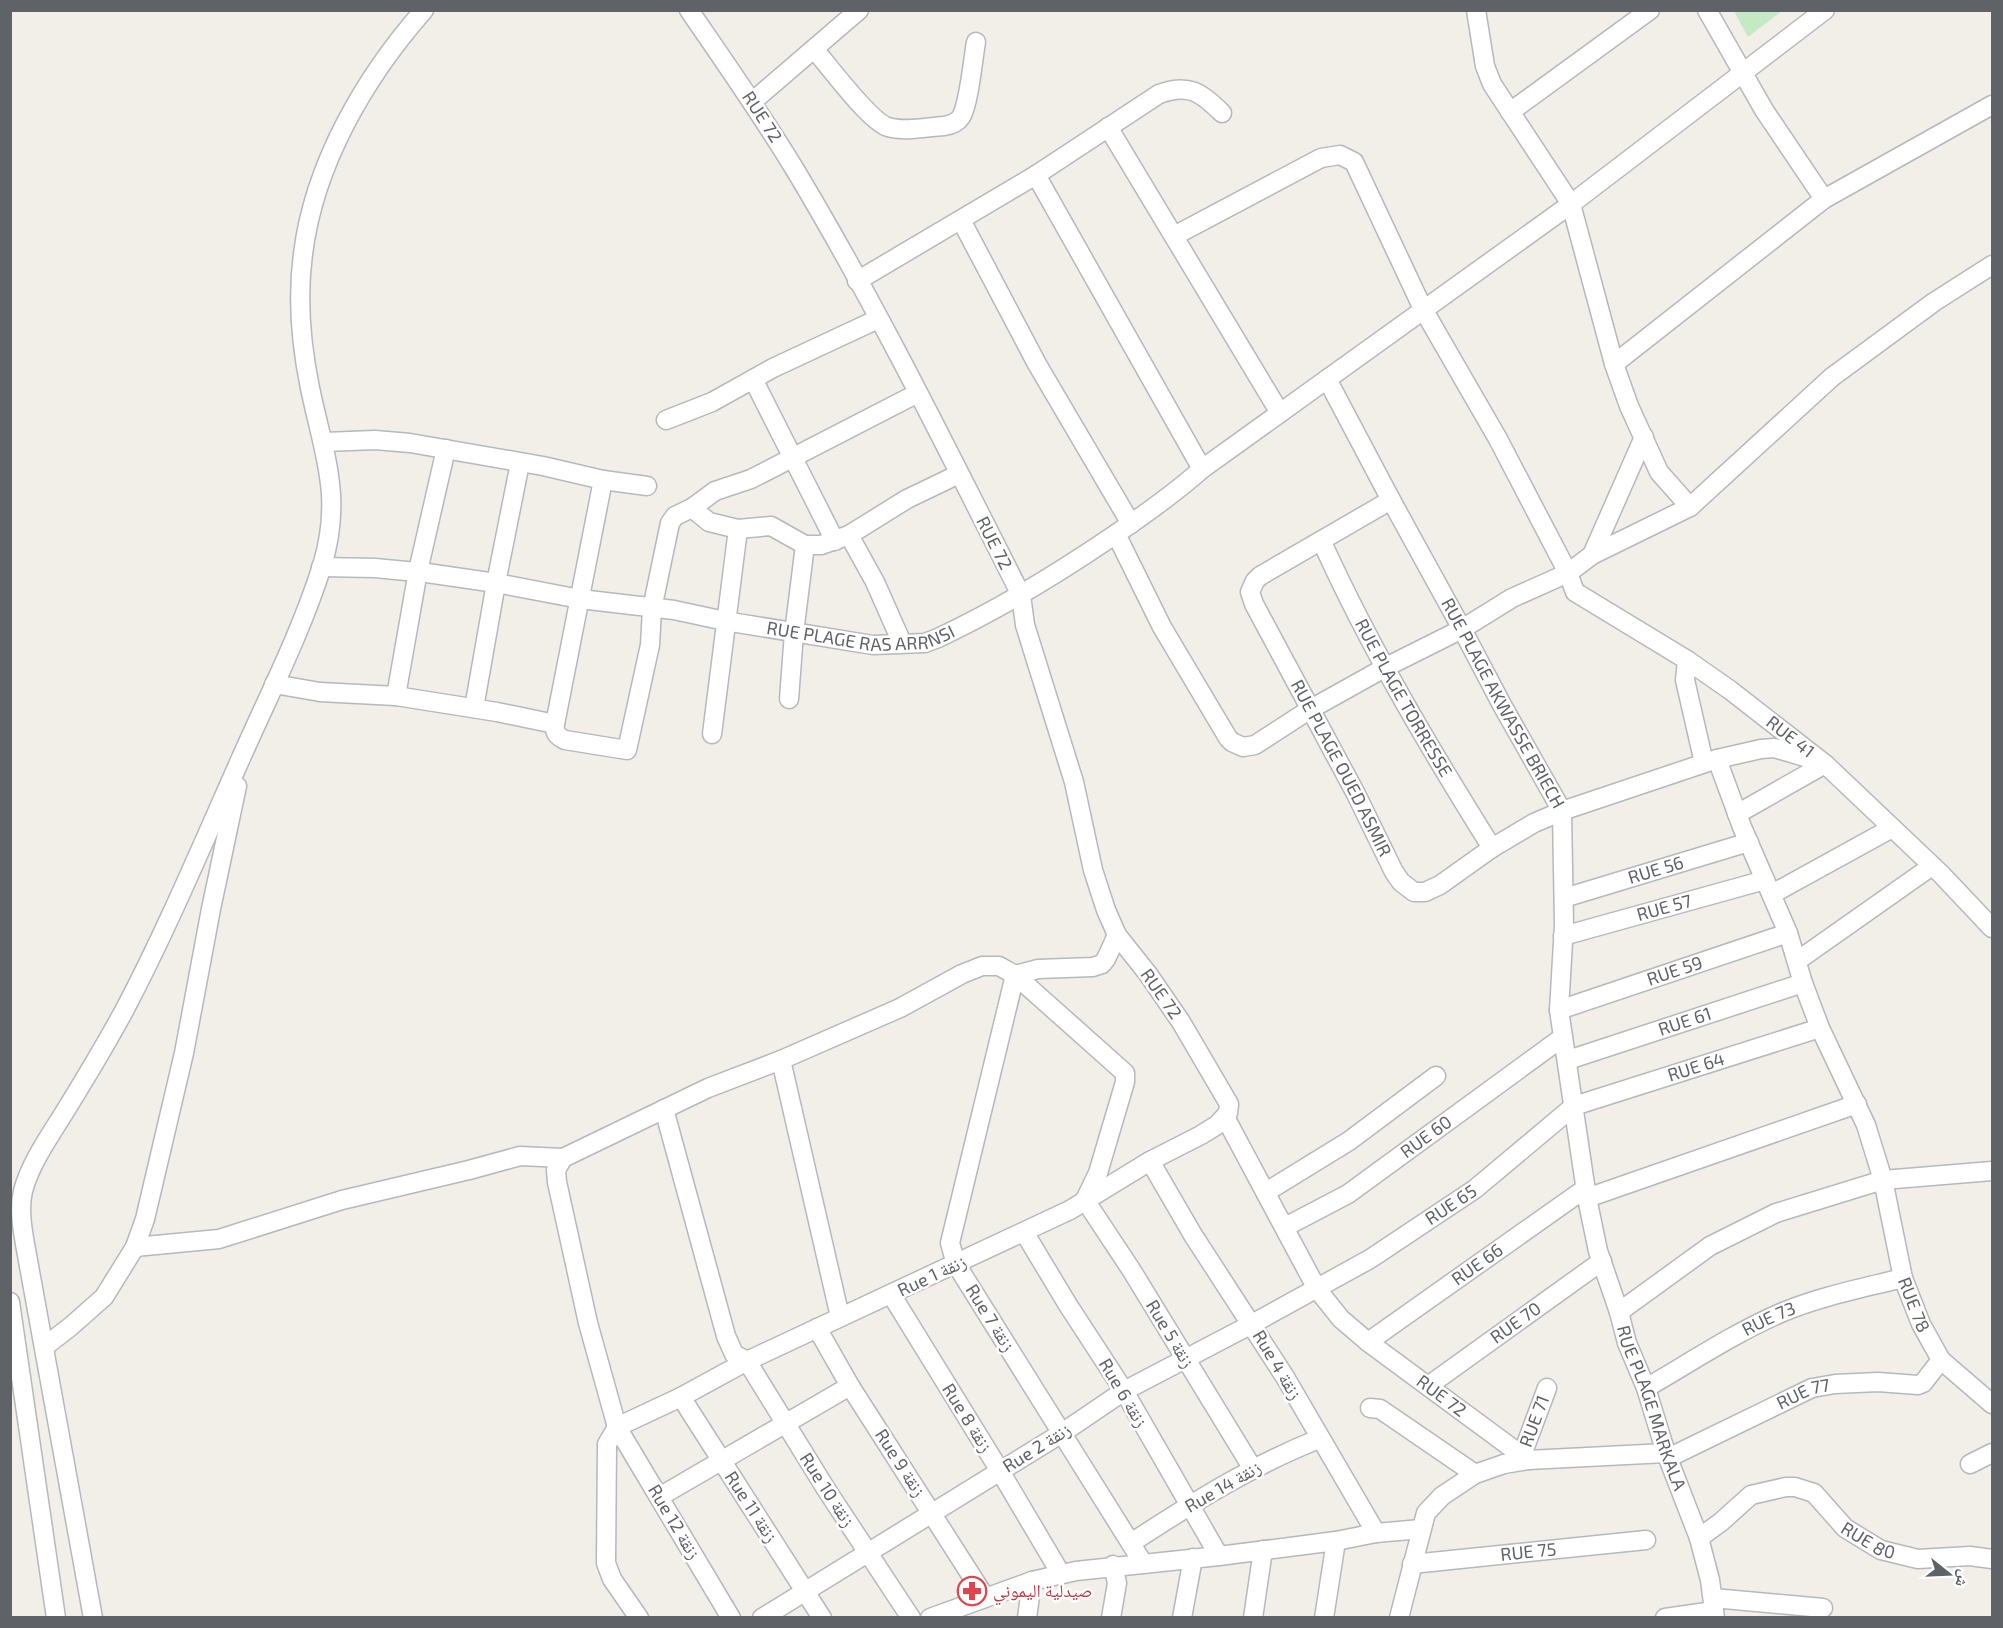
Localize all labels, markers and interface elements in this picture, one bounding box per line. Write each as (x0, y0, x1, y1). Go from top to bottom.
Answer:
street label: RUE 72 (738, 87, 787, 146)
street label: RUE 72 (972, 512, 1018, 573)
street label: RUE PLAGE AKWASSE BRIECH (1437, 594, 1570, 812)
street label: RUE PLAGE TORRESSE (1351, 615, 1458, 781)
street label: RUE PLAGE RAS ARRNSI (765, 616, 958, 655)
street label: RUE PLAGE OUED ASMIR (1287, 676, 1397, 860)
street label: RUE 41 (1762, 710, 1819, 762)
street label: RUE 56 (1625, 850, 1686, 888)
street label: RUE 57 (1634, 889, 1694, 925)
street label: RUE 59 (1644, 951, 1705, 990)
street label: RUE 72 (1137, 964, 1187, 1023)
street label: RUE 61 (1655, 1002, 1714, 1040)
street label: RUE 64 (1665, 1047, 1727, 1086)
street label: RUE 60 (1396, 1110, 1456, 1162)
street label: RUE 65 (1421, 1179, 1480, 1229)
street label: RUE 66 (1447, 1238, 1507, 1290)
street label: Rue 1 زنقة (894, 1250, 969, 1301)
street label: RUE 78 (1894, 1274, 1935, 1336)
street label: Rue 7 زنقة (962, 1280, 1020, 1355)
street label: Rue 5 زنقة (1142, 1295, 1200, 1372)
street label: RUE 73 (1738, 1296, 1798, 1340)
street label: RUE 70 (1485, 1297, 1545, 1348)
street label: RUE PLAGE MARKALA (1613, 1323, 1692, 1494)
street label: Rue 4 زنقة (1249, 1326, 1307, 1403)
street label: Rue 6 زنقة (1095, 1354, 1153, 1431)
street label: RUE 72 (1413, 1370, 1471, 1421)
street label: RUE 77 (1773, 1373, 1831, 1414)
street label: Rue 8 زنقة (938, 1379, 998, 1456)
street label: RUE 71 (1514, 1392, 1553, 1450)
street label: Rue 2 زنقة (998, 1418, 1075, 1477)
street label: Rue 9 زنقة (871, 1424, 931, 1501)
street label: Rue 10 زنقة (796, 1448, 860, 1531)
street label: Rue 14 زنقة (1180, 1456, 1265, 1517)
street label: Rue 11 زنقة (721, 1467, 783, 1546)
street label: Rue 12 زنقة (644, 1480, 706, 1563)
street label: RUE 80 (1838, 1516, 1898, 1563)
street label: RUE 75 (1499, 1537, 1557, 1565)
north arrow (1919, 1544, 1979, 1604)
text: ش (1951, 1567, 1975, 1590)
pharmacy icon: صيدلية اليموني (956, 1575, 988, 1607)
place label: صيدلية اليموني (993, 1579, 1092, 1606)

